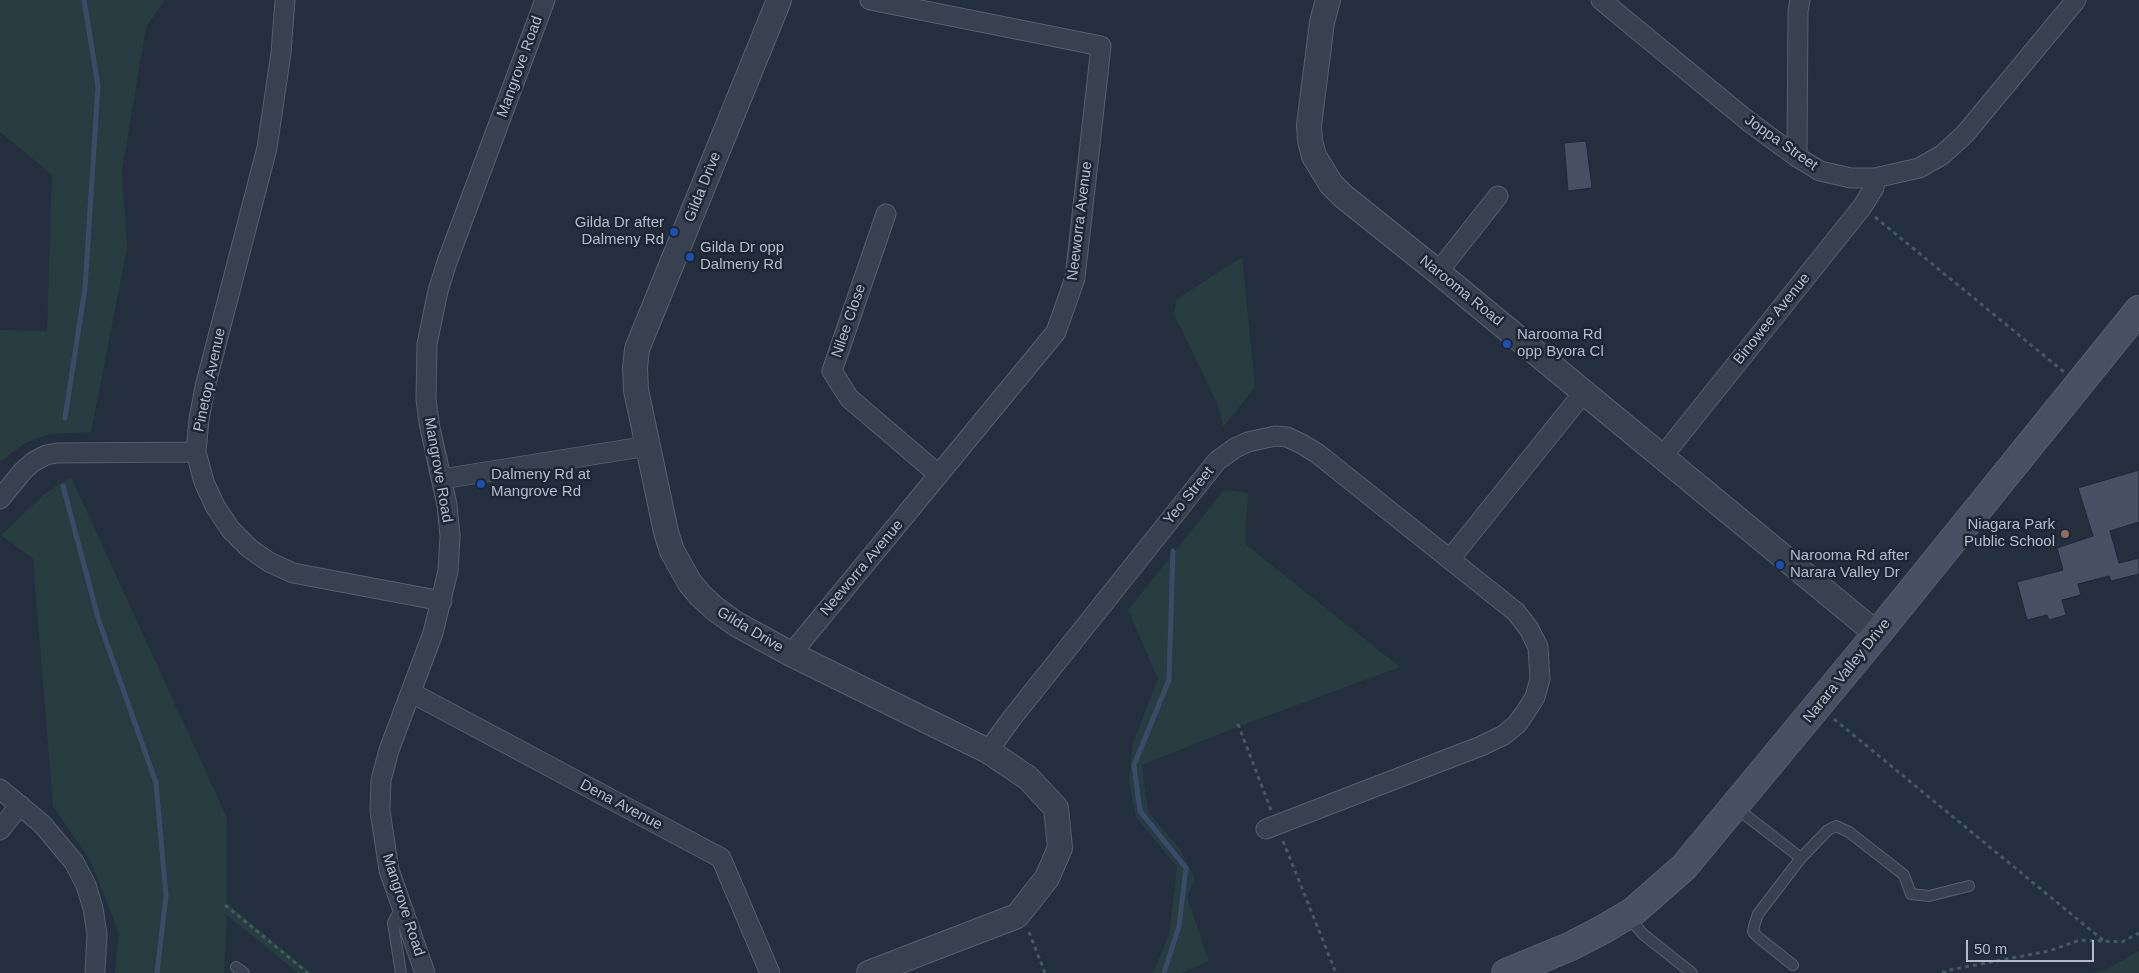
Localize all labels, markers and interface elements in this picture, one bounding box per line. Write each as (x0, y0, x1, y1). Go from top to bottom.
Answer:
street label: Mangrove Road (493, 14, 547, 120)
street label: Joppa Street (1741, 111, 1821, 175)
street label: Gilda Drive (681, 149, 725, 225)
street label: Neeworra Avenue (1064, 160, 1096, 282)
place label: Gilda Dr after Dalmeny Rd (575, 214, 664, 249)
marker: Gilda Dr after Dalmeny Rd (668, 226, 680, 238)
place label: Gilda Dr opp Dalmeny Rd (700, 239, 784, 274)
marker: Gilda Dr opp Dalmeny Rd (684, 251, 696, 263)
street label: Narooma Road (1416, 252, 1506, 330)
street label: Binowee Avenue (1730, 270, 1814, 368)
street label: Nilee Close (828, 282, 870, 360)
street label: Pinetop Avenue (190, 326, 230, 434)
place label: Narooma Rd opp Byora Cl (1517, 326, 1604, 361)
marker: Narooma Rd opp Byora Cl (1501, 338, 1513, 350)
street label: Mangrove Road (420, 416, 456, 524)
street label: Yeo Street (1160, 463, 1218, 529)
place label: Dalmeny Rd at Mangrove Rd (491, 466, 590, 501)
marker: Dalmeny Rd at Mangrove Rd (475, 478, 487, 490)
street label: Neeworra Avenue (817, 516, 907, 620)
place label: Niagara Park Public School (1964, 516, 2055, 551)
marker: Niagara Park Public School (2059, 528, 2071, 540)
place label: Narooma Rd after Narara Valley Dr (1790, 547, 1909, 582)
marker: Narooma Rd after Narara Valley Dr (1774, 559, 1786, 571)
street label: Gilda Drive (714, 603, 786, 657)
street label: Narara Valley Drive (1799, 615, 1895, 727)
street label: Dena Avenue (577, 776, 665, 834)
street label: Mangrove Road (378, 851, 428, 959)
scale bar (1969, 930, 2096, 962)
text: 50 m (1974, 940, 2007, 957)

